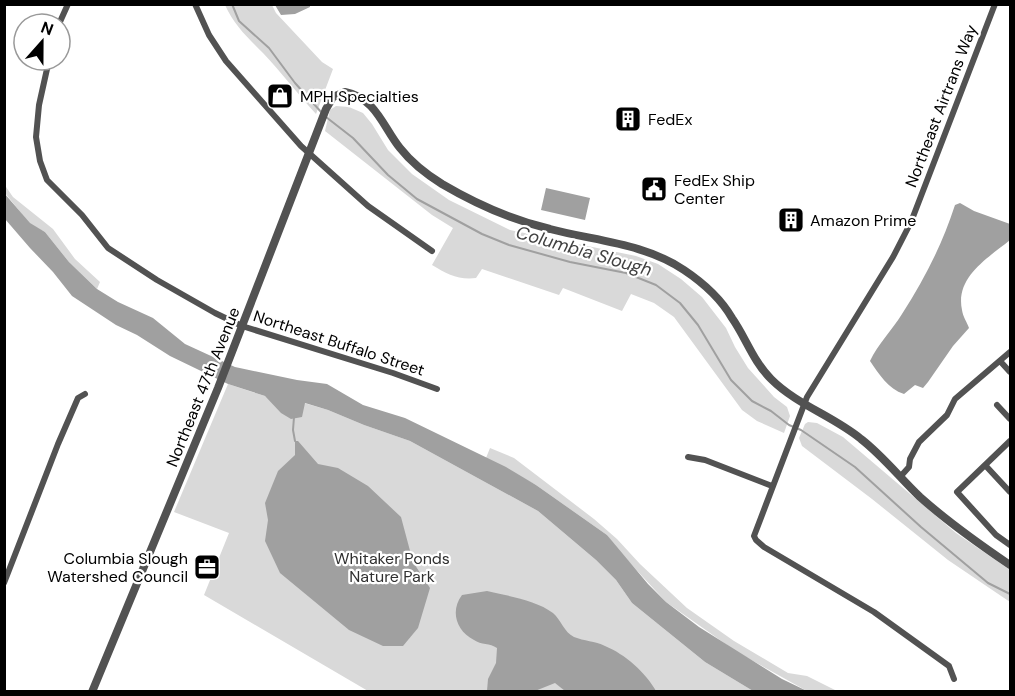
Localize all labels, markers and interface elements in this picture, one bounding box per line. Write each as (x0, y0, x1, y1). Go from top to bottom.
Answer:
north arrow (12, 12, 72, 72)
text: N (38, 17, 56, 40)
street label: Northeast Airtrans Way (900, 22, 982, 190)
shop icon: MPH Specialties (265, 81, 295, 111)
place label: MPH Specialties (300, 86, 419, 107)
building icon: FedEx (613, 104, 643, 134)
place label: FedEx (648, 109, 692, 130)
place label: FedEx Ship Center (674, 170, 755, 209)
public building icon: FedEx Ship Center (639, 174, 669, 204)
building icon: Amazon Prime (776, 205, 806, 235)
place label: Amazon Prime (810, 210, 916, 231)
water label: Columbia Slough (513, 220, 655, 282)
street label: Northeast 47th Avenue (161, 304, 245, 470)
street label: Northeast Buffalo Street (251, 305, 427, 381)
place label: Columbia Slough Watershed Council (47, 548, 188, 587)
park label: Whitaker Ponds Nature Park (334, 548, 450, 587)
office icon: Columbia Slough Watershed Council (192, 552, 222, 582)

